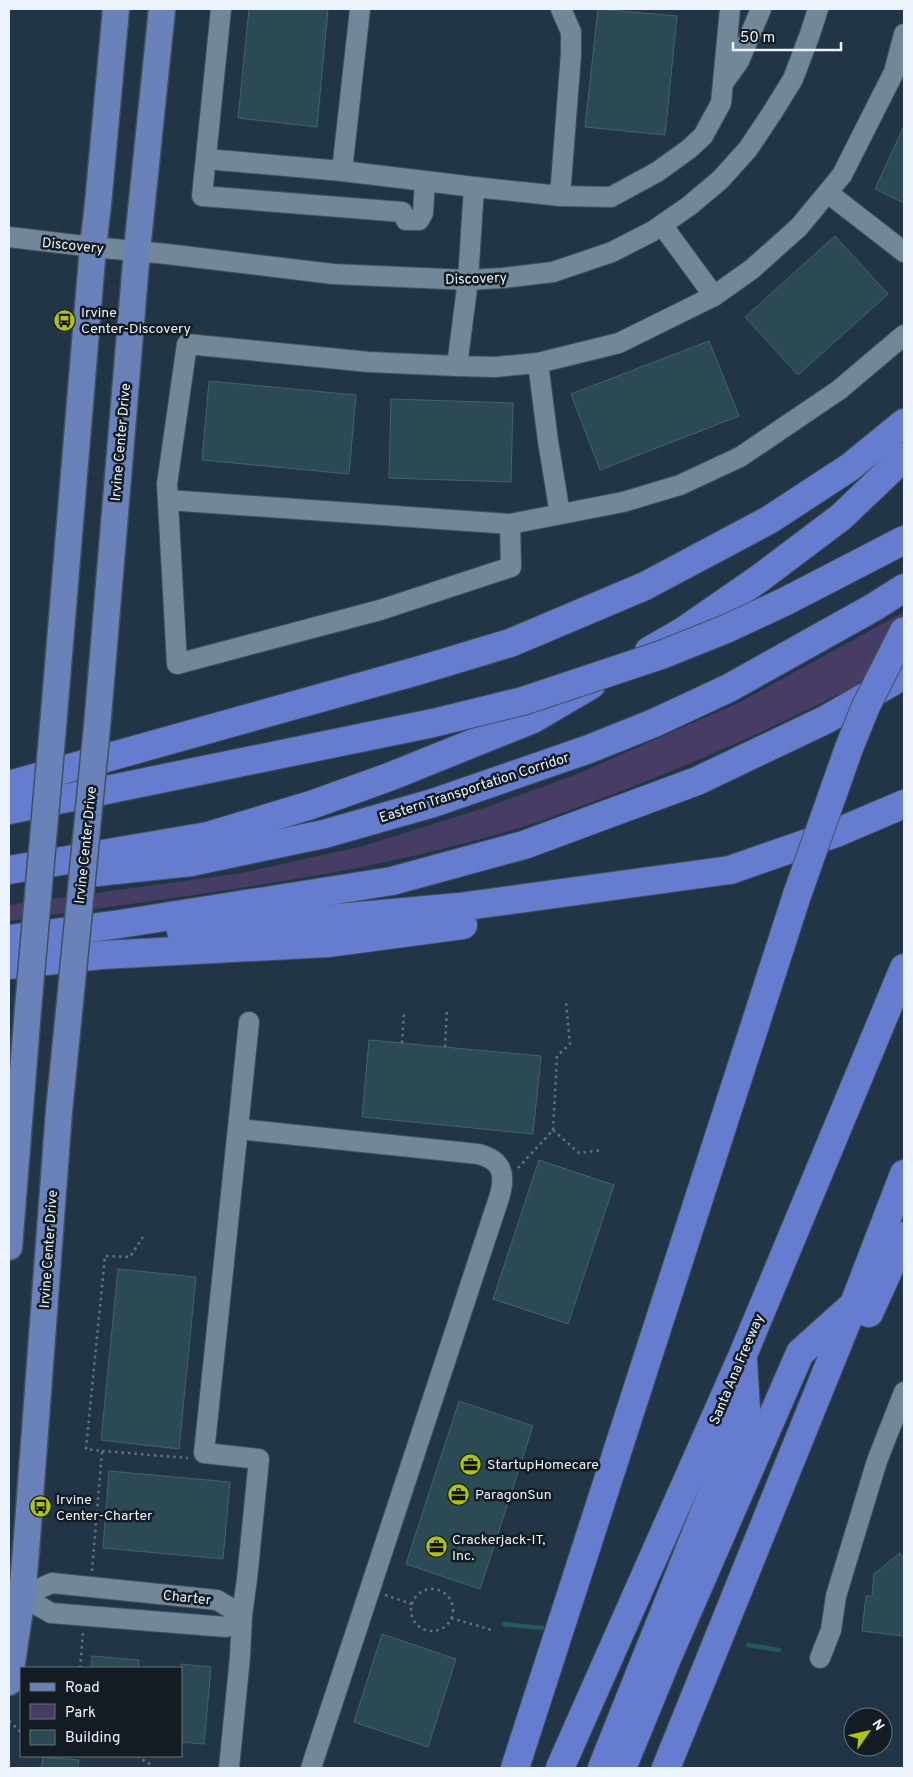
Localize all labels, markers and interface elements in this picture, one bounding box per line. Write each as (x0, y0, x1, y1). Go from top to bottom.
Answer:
scale bar (733, 20, 840, 52)
text: 50 m (740, 29, 775, 48)
street label: Discovery (41, 235, 105, 258)
street label: Discovery (445, 270, 507, 289)
place label: Irvine Center-Discovery (81, 305, 191, 338)
bus stop icon: Irvine Center-Discovery (53, 308, 77, 332)
street label: Irvine Center Drive (108, 382, 135, 502)
street label: Eastern Transportation Corridor (377, 749, 572, 827)
street label: Irvine Center Drive (72, 785, 101, 905)
street label: Irvine Center Drive (37, 1189, 62, 1309)
street label: Santa Ana Freeway (706, 1312, 768, 1428)
office icon: StartupHomecare (459, 1452, 483, 1476)
place label: StartupHomecare (487, 1457, 599, 1474)
office icon: ParagonSun (447, 1482, 471, 1506)
place label: ParagonSun (475, 1487, 552, 1504)
place label: Irvine Center-Charter (56, 1492, 153, 1525)
bus stop icon: Irvine Center-Charter (28, 1495, 52, 1519)
place label: Crackerjack-IT, Inc. (452, 1532, 545, 1565)
office icon: Crackerjack-IT, Inc. (424, 1535, 448, 1559)
street label: Charter (162, 1588, 212, 1610)
legend (20, 1667, 182, 1757)
text: Road (65, 1679, 100, 1698)
text: Park (65, 1704, 96, 1723)
north arrow (843, 1707, 893, 1757)
text: N (868, 1717, 887, 1734)
text: Building (65, 1729, 120, 1748)

